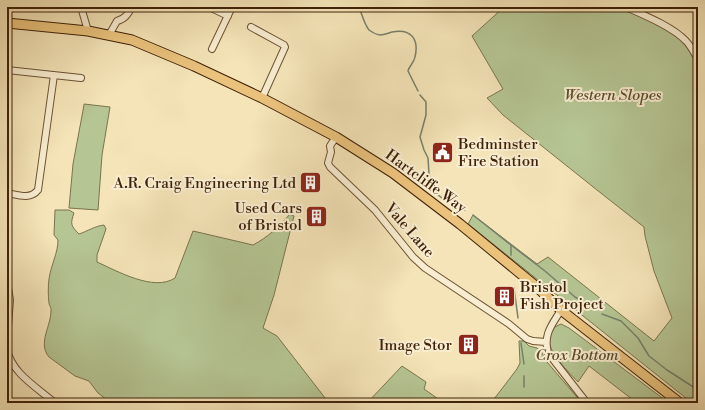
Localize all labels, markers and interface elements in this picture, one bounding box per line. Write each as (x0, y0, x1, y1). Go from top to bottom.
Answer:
park label: Western Slopes (565, 86, 662, 105)
place label: Bedminster Fire Station (457, 135, 539, 171)
public building icon: Bedminster Fire Station (430, 140, 456, 166)
street label: Hartcliffe Way (381, 146, 471, 218)
building icon: A.R. Craig Engineering Ltd (298, 170, 324, 196)
place label: A.R. Craig Engineering Ltd (113, 174, 296, 193)
street label: Vale Lane (380, 198, 439, 262)
place label: Used Cars of Bristol (234, 199, 303, 235)
building icon: Used Cars of Bristol (304, 204, 330, 230)
place label: Bristol Fish Project (519, 278, 604, 314)
building icon: Bristol Fish Project (492, 283, 518, 309)
building icon: Image Stor (455, 332, 481, 358)
place label: Image Stor (379, 336, 453, 355)
park label: Crox Bottom (536, 346, 619, 365)

